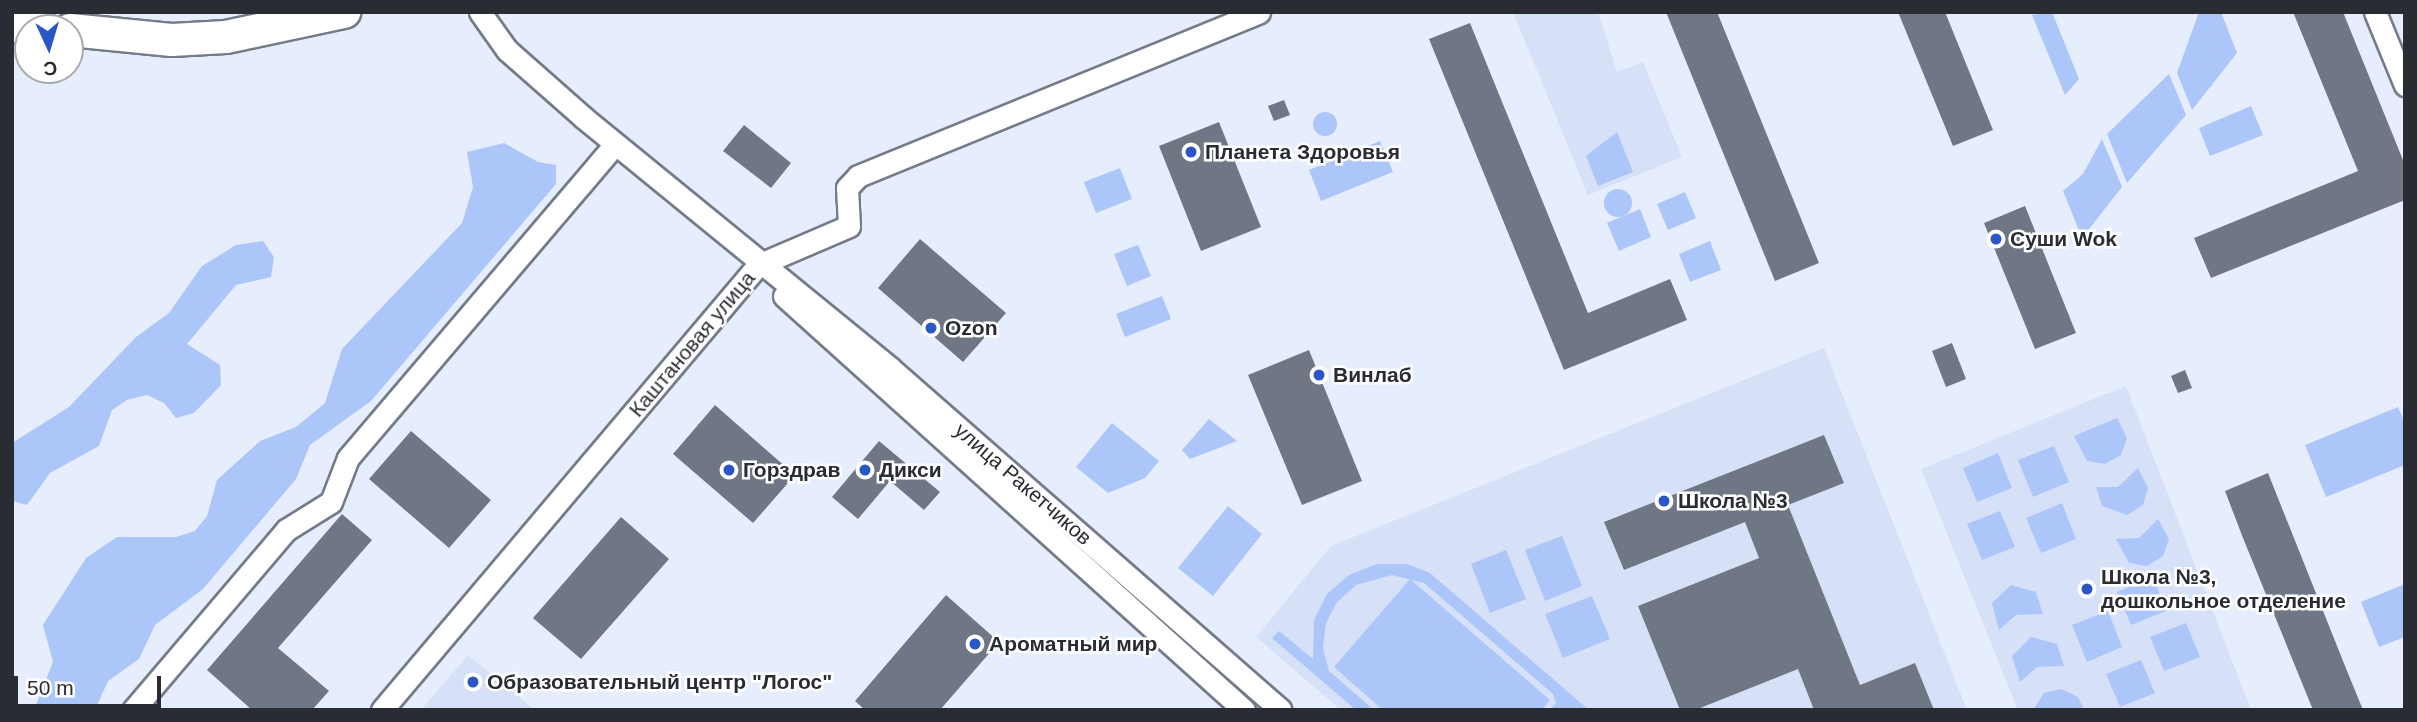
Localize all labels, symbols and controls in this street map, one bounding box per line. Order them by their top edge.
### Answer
north arrow [14,14,84,84]
text: С [43,57,58,79]
place label: Планета Здоровья [1205,139,1400,165]
marker: Планета Здоровья [1183,144,1199,160]
place label: Суши Wok [2010,226,2117,252]
marker: Суши Wok [1988,231,2004,247]
street label: Каштановая улица [624,266,760,422]
place label: Ozon [945,315,997,341]
marker: Ozon [923,320,939,336]
place label: Винлаб [1333,362,1412,388]
marker: Винлаб [1311,367,1327,383]
street label: улица Ракетчиков [949,418,1097,550]
place label: Горздрав [743,457,840,483]
place label: Дикси [879,457,942,483]
marker: Горздрав [721,462,737,478]
marker: Дикси [857,462,873,478]
place label: Школа №3 [1678,488,1788,514]
marker: Школа №3 [1656,493,1672,509]
place label: Школа №3, дошкольное отделение [2101,564,2346,614]
marker: Школа №3, дошкольное отделение [2079,581,2095,597]
place label: Ароматный мир [989,631,1157,657]
marker: Ароматный мир [967,636,983,652]
scale bar [18,662,164,706]
place label: Образовательный центр "Логос" [487,669,832,695]
marker: Образовательный центр "Логос" [465,674,481,690]
text: 50 m [27,676,74,699]

